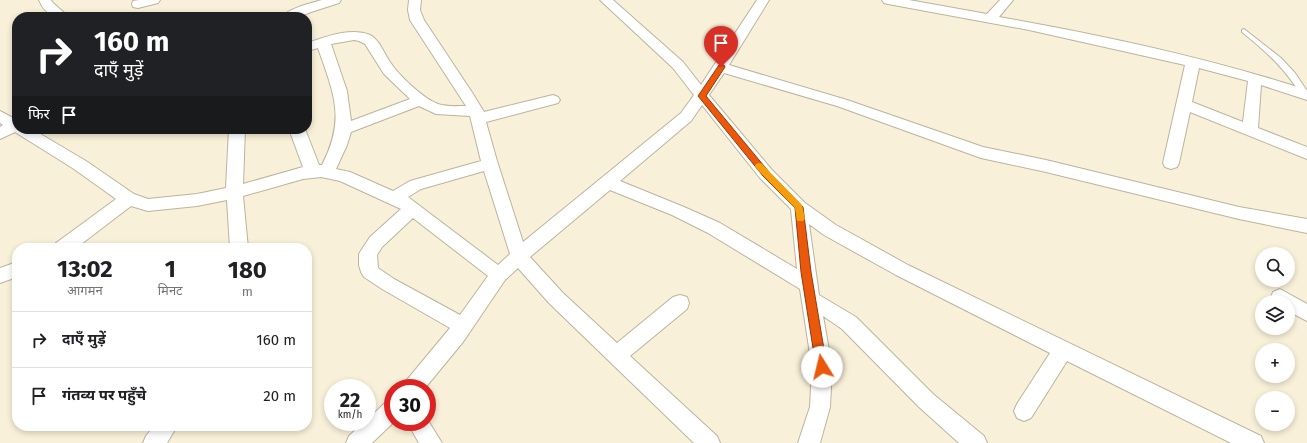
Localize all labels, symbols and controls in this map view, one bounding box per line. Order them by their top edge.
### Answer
text: 160 m [94,25,169,58]
pin [704,26,738,67]
icon: right [28,28,80,80]
icon: arrive [710,32,732,54]
text: दाएँ मुड़ें [94,59,143,81]
icon: arrive [58,104,80,126]
text: फिर [28,105,50,123]
map controls [1255,247,1295,431]
button: search [1255,247,1295,287]
text: 13:02 [57,255,113,283]
text: 1 [165,255,176,283]
text: 180 [228,256,267,284]
text: आगमन [67,283,103,298]
text: मिनट [158,283,183,298]
text: m [242,284,253,299]
button: layers [1255,295,1295,335]
icon: right [28,329,50,351]
text: दाएँ मुड़ें [62,330,106,348]
text: 160 m [256,331,296,349]
button: + [1255,343,1295,383]
position arrow [801,346,843,388]
speed limit sign: 30 [384,379,436,431]
icon: arrive [28,385,50,407]
text: गंतव्य पर पहुँचे [62,386,146,404]
text: 20 m [263,387,296,405]
text: 22 [340,388,360,412]
button: − [1255,391,1295,431]
text: km/h [338,409,362,421]

